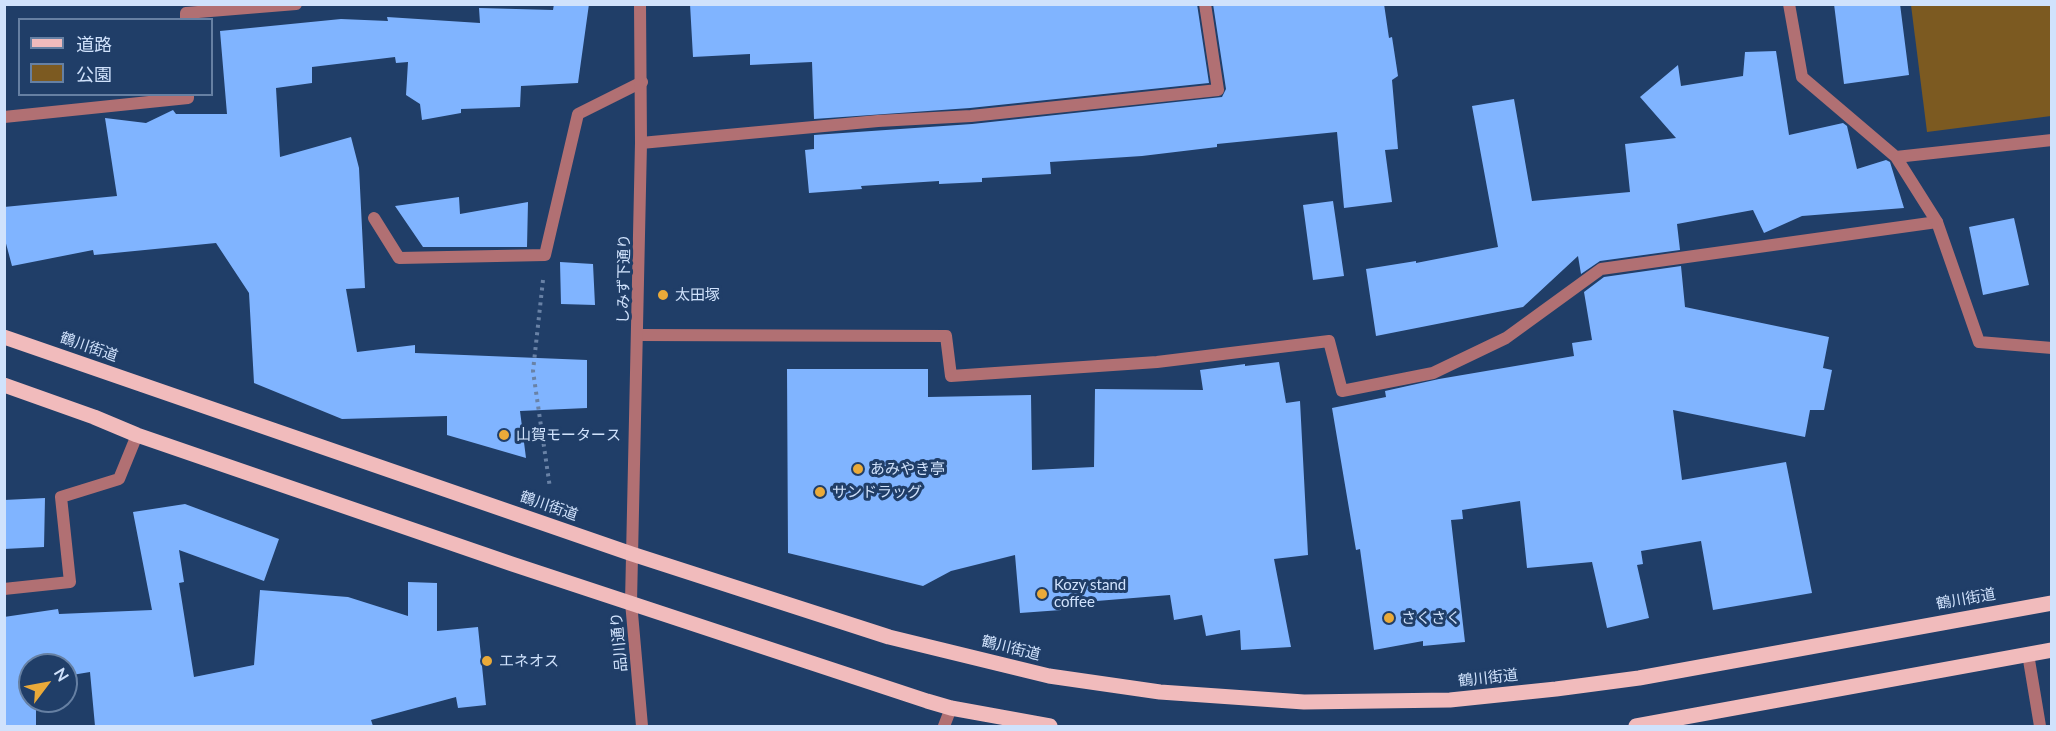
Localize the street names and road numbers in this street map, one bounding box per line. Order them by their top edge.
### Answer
street label: しみず下通り [614,234,634,324]
street label: 鶴川街道 [58,329,120,365]
street label: 鶴川街道 [518,488,580,524]
street label: 鶴川街道 [1935,585,1997,613]
street label: 品川通り [607,611,631,673]
street label: 鶴川街道 [980,632,1042,664]
street label: 鶴川街道 [1457,666,1519,690]

